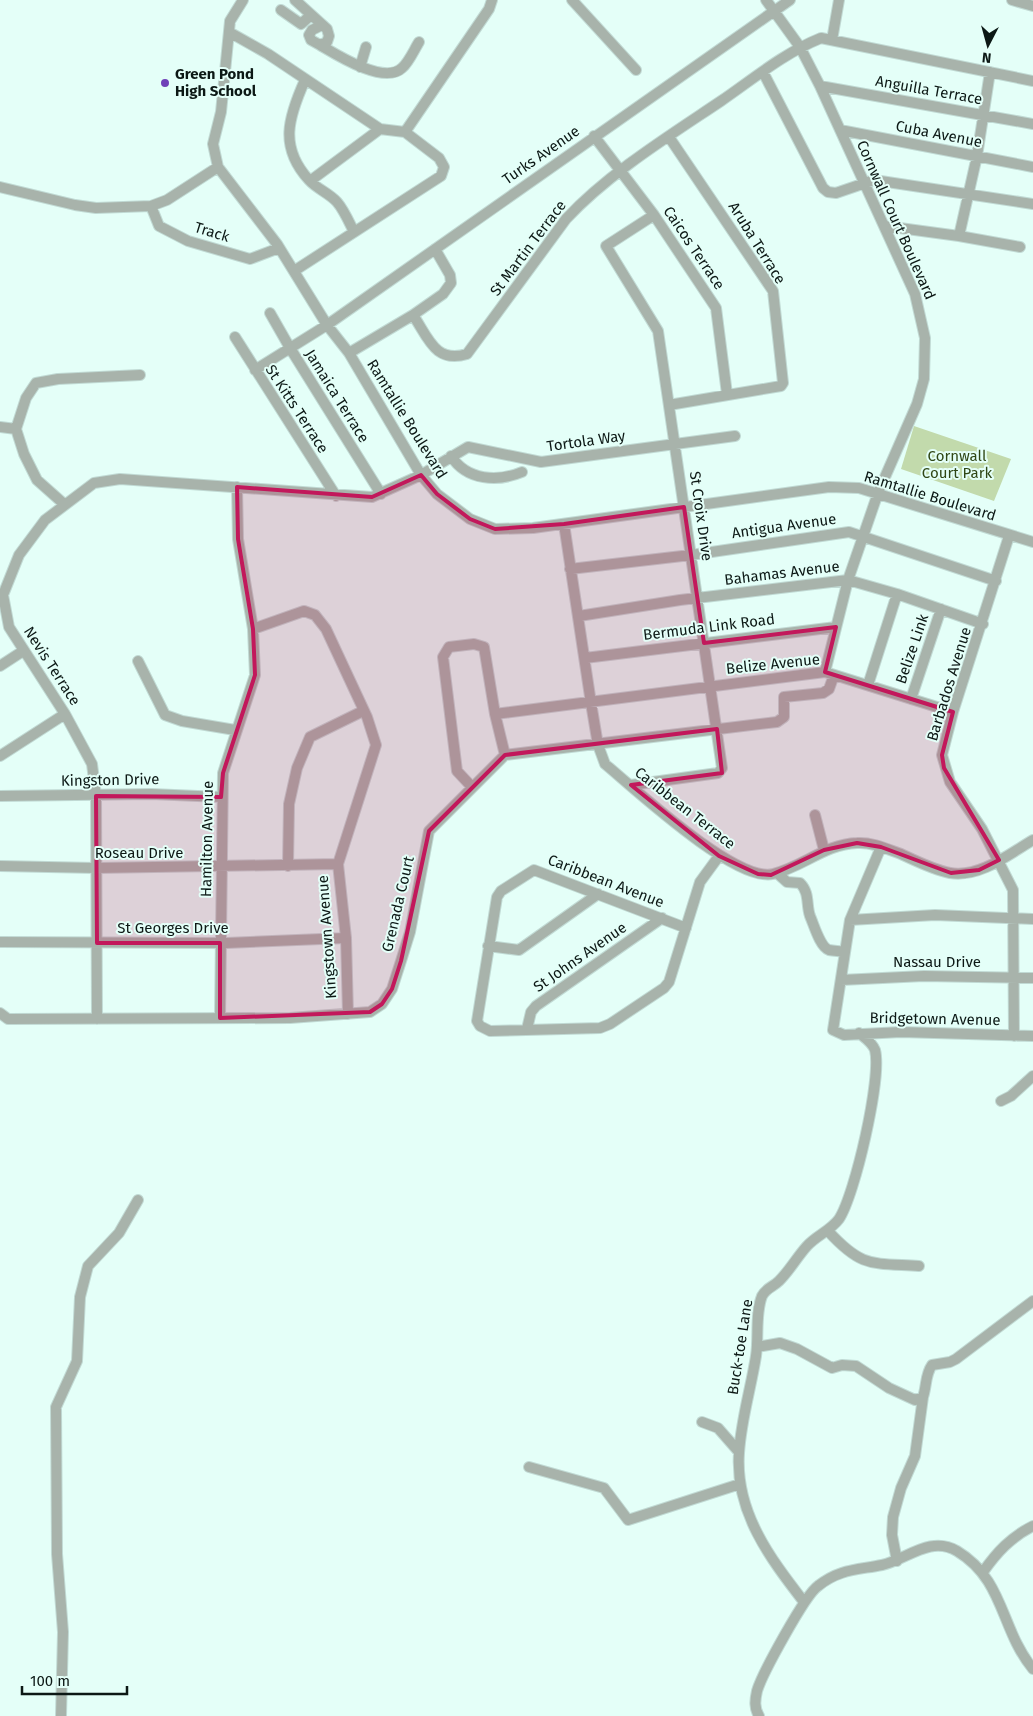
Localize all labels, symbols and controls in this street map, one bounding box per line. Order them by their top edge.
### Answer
north arrow [963,20,1013,70]
text: N [981,48,992,66]
place label: Green Pond High School [175,65,257,100]
street label: Anguilla Terrace [874,72,984,108]
marker: Green Pond High School [159,77,171,89]
street label: Cuba Avenue [894,117,984,151]
street label: Turks Avenue [499,122,583,188]
street label: Cornwall Court Boulevard [853,138,939,302]
street label: St Martin Terrace [486,197,570,299]
street label: Aruba Terrace [725,199,789,287]
street label: Caicos Terrace [660,203,728,293]
street label: Track [192,218,232,246]
street label: Jamaica Terrace [301,346,373,446]
street label: Ramtallie Boulevard [363,356,451,482]
street label: St Kitts Terrace [262,361,332,457]
street label: Tortola Way [546,426,627,455]
park label: Cornwall Court Park [922,447,992,482]
street label: Ramtallie Boulevard [862,467,998,525]
street label: St Croix Drive [686,470,716,562]
street label: Antigua Avenue [731,510,837,542]
street label: Bahamas Avenue [723,557,841,589]
street label: Bermuda Link Road [642,610,776,644]
street label: Belize Link [892,611,932,686]
street label: Nevis Terrace [20,623,84,709]
street label: Barbados Avenue [923,625,975,743]
street label: Belize Avenue [725,650,821,678]
street label: Caribbean Terrace [631,763,739,853]
street label: Kingston Drive [61,770,159,790]
street label: Hamilton Avenue [197,781,217,897]
street label: Roseau Drive [95,844,183,862]
street label: Caribbean Avenue [545,851,667,911]
street label: Grenada Court [378,854,418,954]
street label: Kingstown Avenue [314,875,340,999]
street label: St Johns Avenue [530,918,630,996]
street label: St Georges Drive [117,919,229,937]
street label: Nassau Drive [893,953,981,971]
street label: Bridgetown Avenue [869,1009,1001,1029]
street label: Buck-toe Lane [724,1298,756,1396]
scale bar [22,1664,128,1696]
text: 100 m [30,1672,70,1690]

